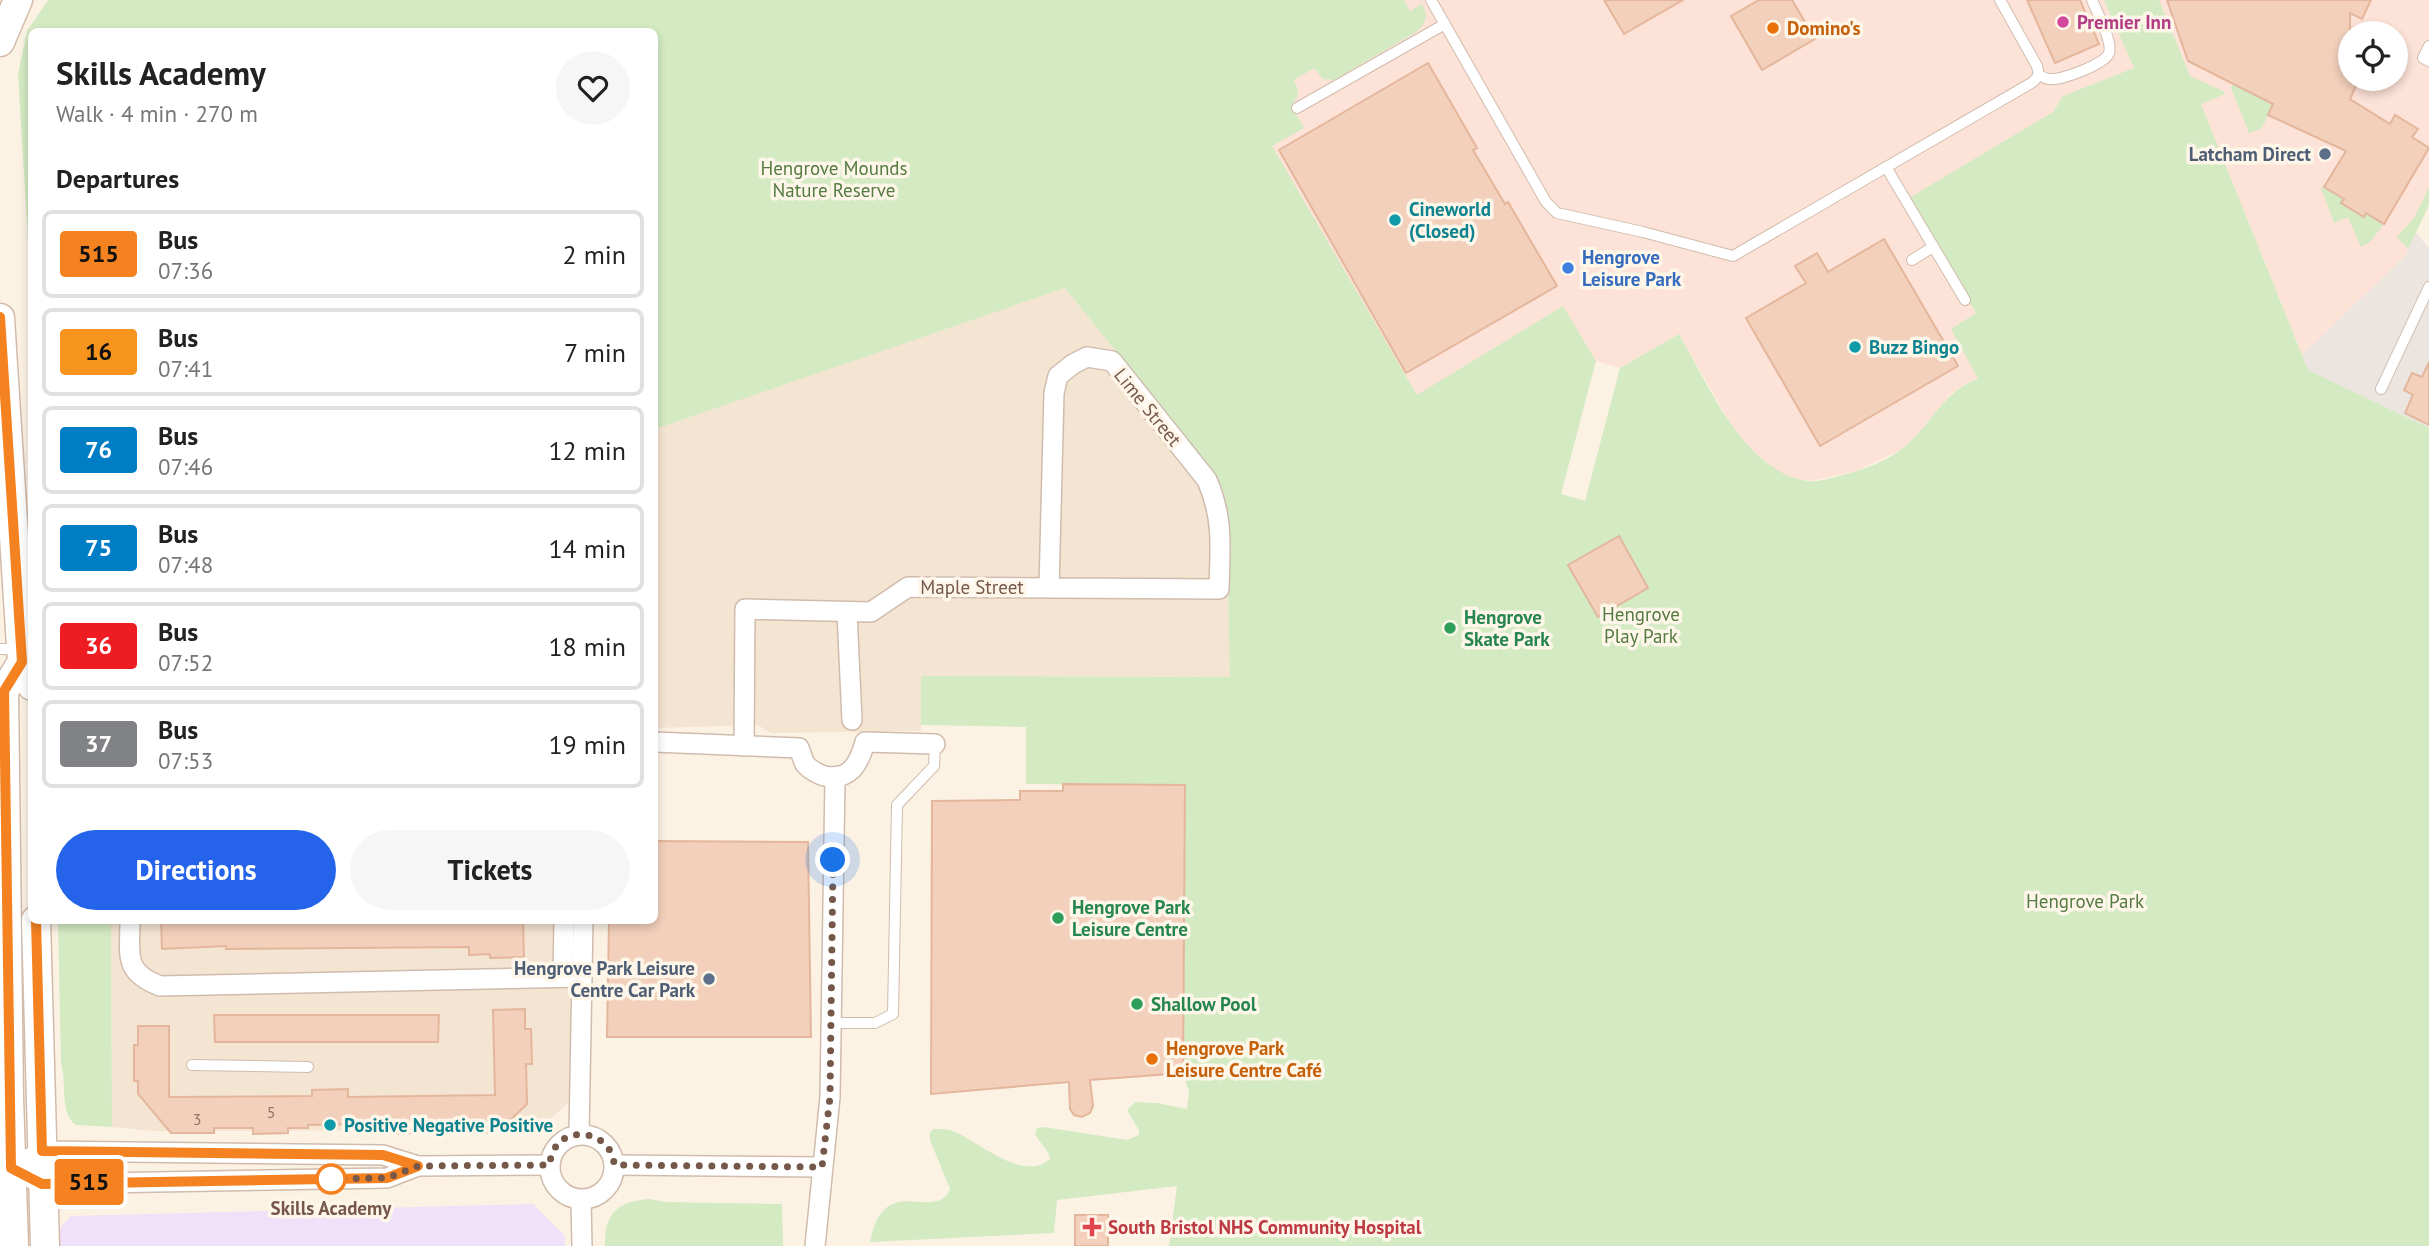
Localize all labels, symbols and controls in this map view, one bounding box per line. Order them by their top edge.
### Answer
place label: Premier Inn [2077,10,2171,34]
marker: Premier Inn [2055,14,2071,30]
place label: Domino's [1787,16,1861,40]
marker: Domino's [1765,20,1781,36]
map controls [2338,21,2408,91]
button: locate [2338,21,2408,91]
text: Skills Academy [56,51,266,94]
button: heart [556,51,630,125]
text: Walk · 4 min · 270 m [56,99,258,128]
place label: Latcham Direct [2189,142,2311,166]
marker: Latcham Direct [2317,146,2333,162]
park label: Hengrove Mounds Nature Reserve [760,156,908,202]
text: Departures [56,162,179,195]
place label: Cineworld (Closed) [1409,197,1491,243]
marker: Cineworld (Closed) [1387,212,1403,228]
text: Bus [158,223,198,256]
text: 515 [78,238,119,269]
text: 2 min [563,238,626,271]
place label: Hengrove Leisure Park [1582,245,1682,291]
text: 07:36 [158,256,213,285]
marker: Hengrove Leisure Park [1560,260,1576,276]
text: Bus [158,321,198,354]
place label: Buzz Bingo [1869,335,1959,359]
text: 16 [85,336,112,367]
text: 7 min [564,336,626,369]
marker: Buzz Bingo [1847,339,1863,355]
text: 07:41 [158,354,213,383]
street label: Lime Street [1109,363,1187,451]
text: Bus [158,419,198,452]
text: 76 [85,434,112,465]
text: 12 min [548,434,626,467]
text: 07:46 [158,452,213,481]
text: Bus [158,517,198,550]
text: 75 [85,532,112,563]
text: 14 min [548,532,626,565]
text: 07:48 [158,550,213,579]
street label: Maple Street [920,575,1024,599]
park label: Hengrove Play Park [1602,602,1680,648]
place label: Hengrove Skate Park [1464,605,1550,651]
text: Bus [158,615,198,648]
marker: Hengrove Skate Park [1442,620,1458,636]
text: 36 [85,630,112,661]
text: 18 min [548,630,626,663]
text: 07:52 [158,648,213,677]
text: Bus [158,713,198,746]
text: 37 [85,728,112,759]
text: 19 min [548,728,626,761]
text: 07:53 [158,746,213,775]
button: Directions [56,830,336,910]
button: Tickets [350,830,630,910]
your location [815,842,850,877]
park label: Hengrove Park [2026,889,2144,913]
place label: Hengrove Park Leisure Centre [1072,895,1191,941]
marker: Hengrove Park Leisure Centre [1050,910,1066,926]
place label: Hengrove Park Leisure Centre Car Park [514,956,696,1002]
marker: Hengrove Park Leisure Centre Car Park [701,971,717,987]
place label: Shallow Pool [1151,992,1257,1016]
marker: Shallow Pool [1129,996,1145,1012]
place label: Hengrove Park Leisure Centre Café [1166,1036,1322,1082]
marker: Hengrove Park Leisure Centre Café [1144,1051,1160,1067]
house number: 5 [267,1102,275,1122]
house number: 3 [193,1109,201,1129]
place label: Positive Negative Positive [344,1113,553,1137]
marker: Positive Negative Positive [322,1117,338,1133]
line badge: 515 [49,1159,129,1205]
marker: Skills Academy [316,1164,346,1194]
text: 515 [69,1166,109,1197]
place label: Skills Academy [271,1196,392,1220]
place label: South Bristol NHS Community Hospital [1108,1215,1422,1239]
marker: South Bristol NHS Community Hospital [1082,1217,1102,1237]

